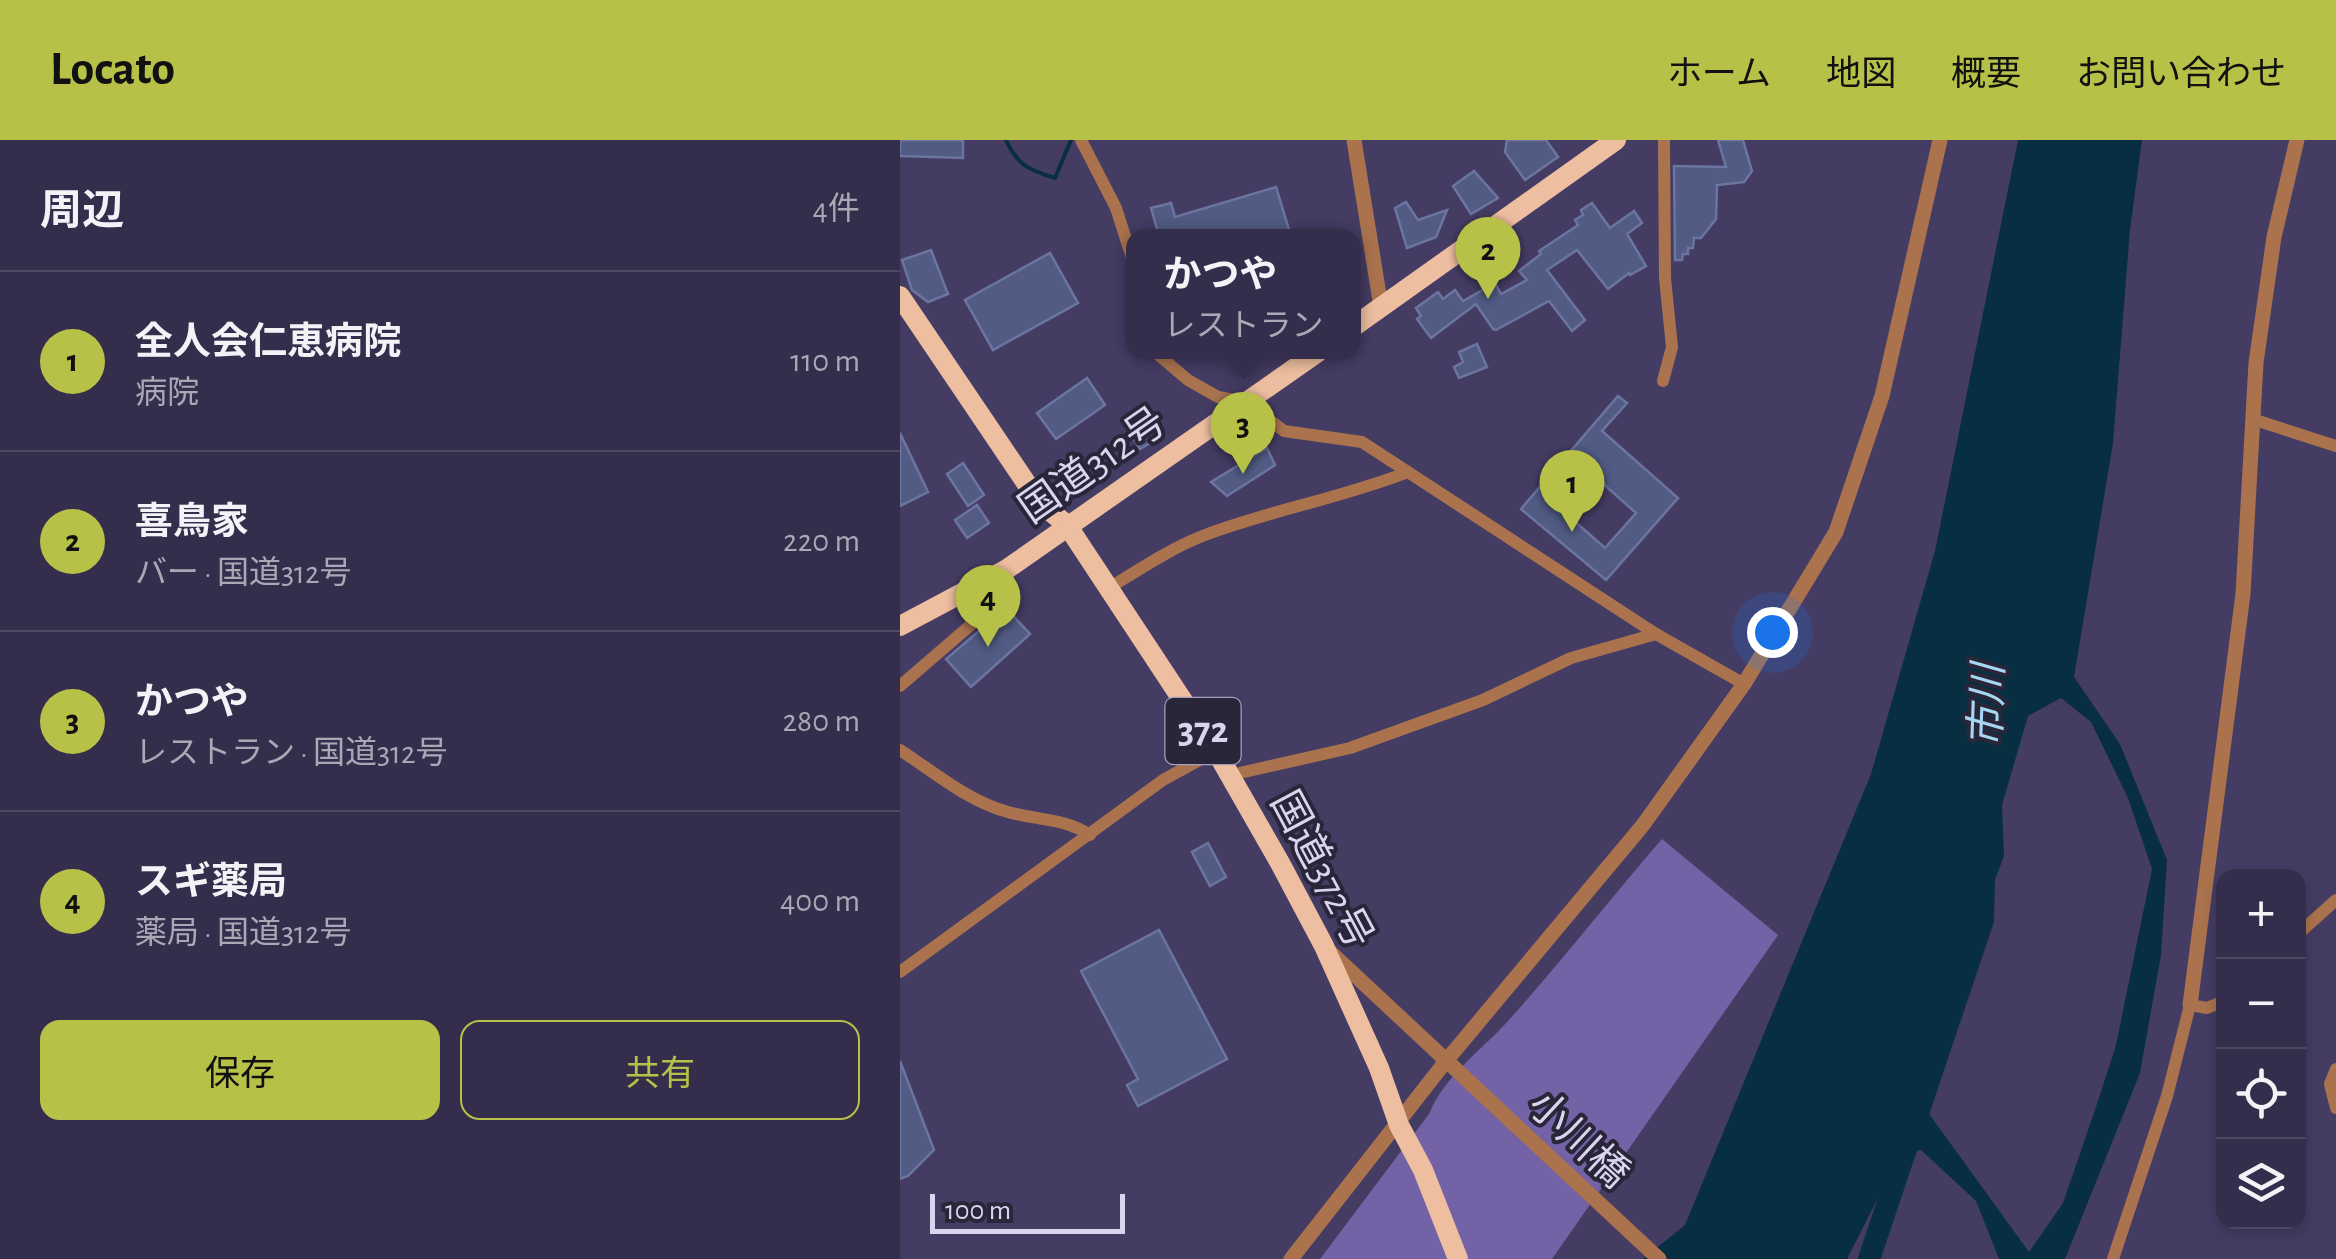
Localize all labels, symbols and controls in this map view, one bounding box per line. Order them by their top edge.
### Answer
text: Locato [50,46,175,94]
text: ホーム [1667,57,1771,92]
text: 地図 [1826,57,1896,92]
text: 概要 [1951,57,2021,92]
text: お問い合わせ [2076,57,2286,92]
text: 周辺 [40,190,124,232]
text: 4件 [813,193,860,225]
pin: 2 [1456,216,1520,299]
popup [1126,229,1361,359]
text: かつや [1163,257,1278,295]
text: レストラン [1163,310,1324,342]
text: 全人会仁恵病院 [135,324,401,362]
text: 1 [67,345,78,377]
text: 110 m [790,345,860,377]
text: 病院 [135,377,199,409]
pin: 3 [1210,392,1276,474]
street label: 国道312号 [1011,400,1173,531]
pin: 1 [1540,450,1604,532]
text: 喜鳥家 [135,504,249,542]
text: 2 [65,525,80,557]
text: 220 m [783,525,860,557]
text: バー · 国道312号 [135,557,352,589]
pin: 4 [956,564,1020,647]
your location [1747,607,1798,658]
water label: 市川 [1964,659,2011,749]
text: かつや [135,684,249,722]
road number: 372 [1166,698,1240,764]
text: 3 [66,705,79,737]
text: 280 m [782,705,860,737]
text: レストラン · 国道312号 [135,737,448,769]
street label: 国道372号 [1263,784,1381,955]
text: スギ薬局 [135,864,287,902]
map controls [2216,869,2306,1229]
button: + [2216,869,2306,959]
text: 4 [64,885,81,917]
text: 400 m [780,885,860,917]
text: 薬局 · 国道312号 [135,917,352,949]
button: − [2216,959,2306,1049]
button: 保存 [40,1020,440,1120]
button: 共有 [460,1020,860,1120]
button: locate [2216,1049,2306,1139]
street label: 小川橋 [1520,1083,1637,1196]
button: layers [2216,1139,2306,1229]
scale bar [930,1189,1125,1234]
text: 100 m [945,1197,1011,1225]

